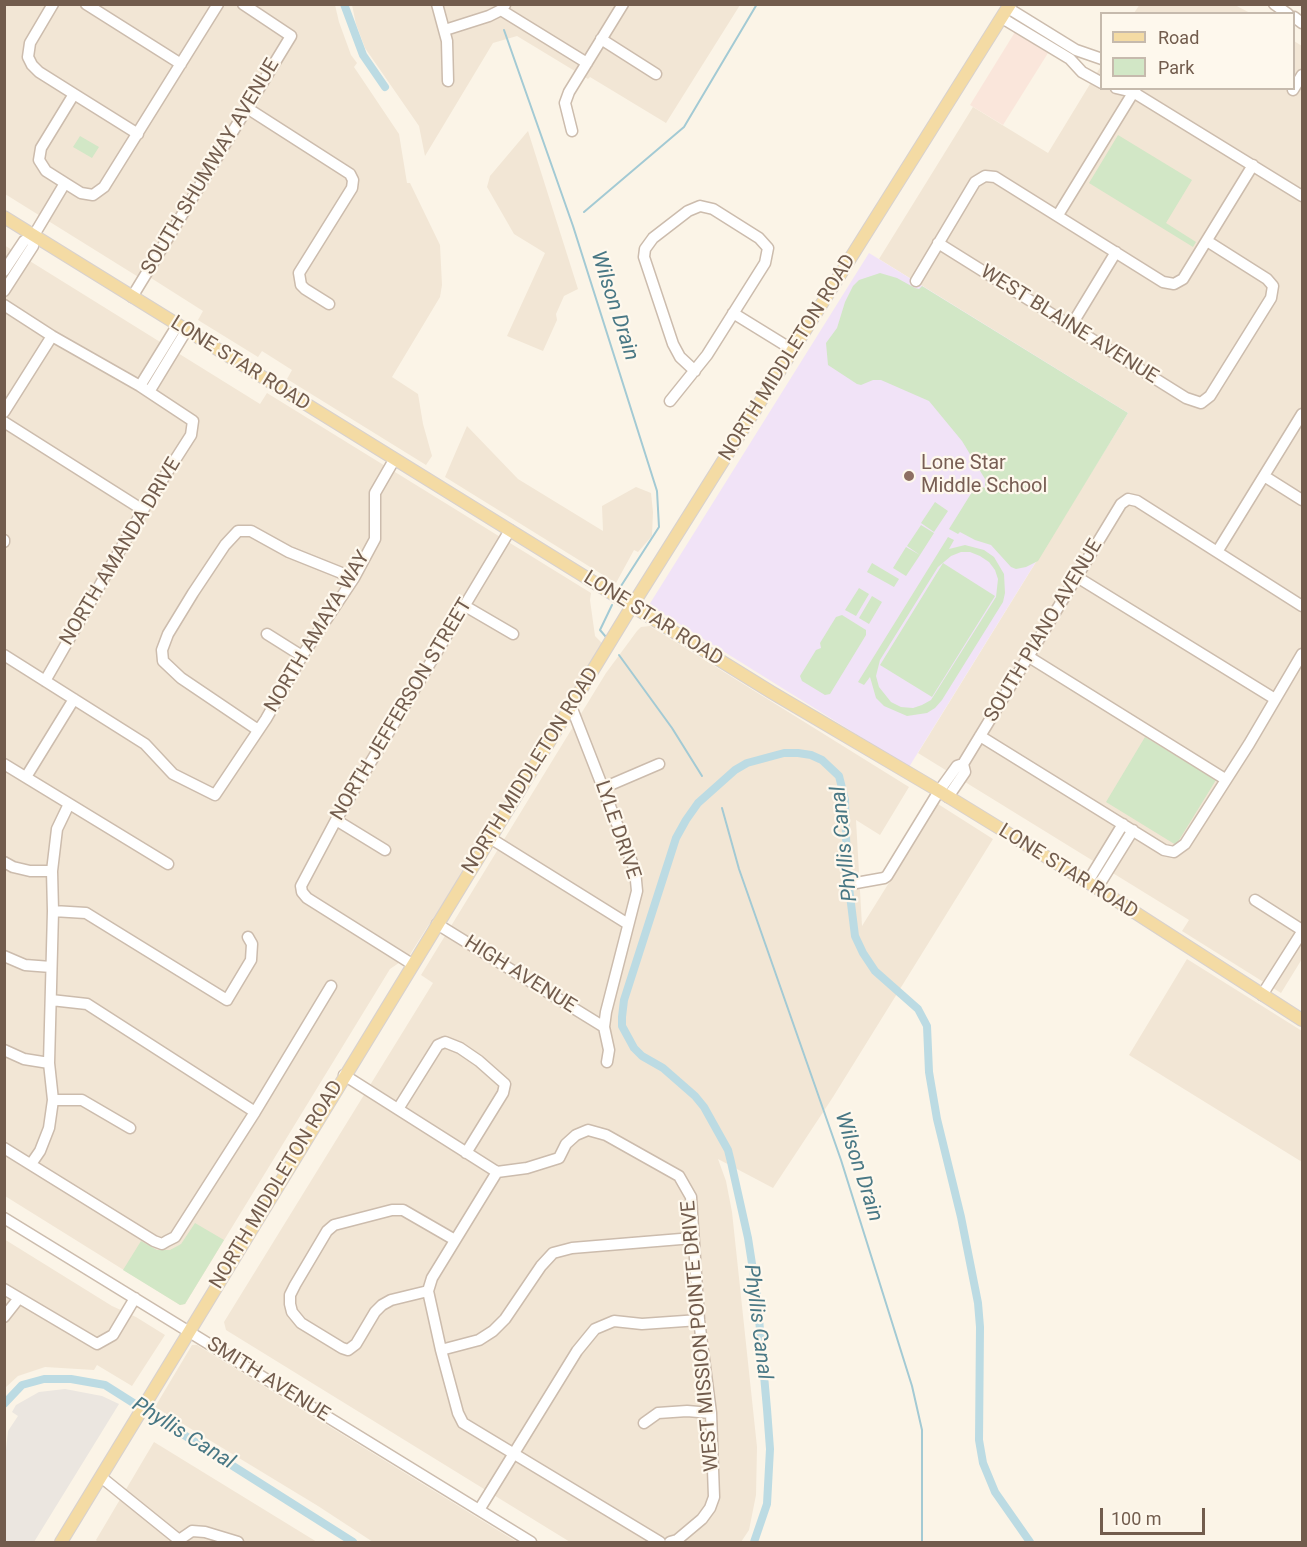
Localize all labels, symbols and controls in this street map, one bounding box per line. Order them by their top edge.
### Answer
legend [1100,12,1295,90]
text: Road [1158,27,1199,48]
street label: SOUTH SHUMWAY AVENUE [137,55,285,279]
text: Park [1158,57,1194,78]
water label: Wilson Drain [584,248,644,364]
street label: NORTH MIDDLETON ROAD [715,250,861,466]
street label: WEST BLAINE AVENUE [976,260,1162,390]
street label: LONE STAR ROAD [166,311,314,417]
place label: Lone Star Middle School [921,452,1047,499]
street label: NORTH AMANDA DRIVE [55,454,187,650]
marker: Lone Star Middle School [902,469,916,483]
street label: SOUTH PIANO AVENUE [980,535,1108,727]
street label: NORTH AMAYA WAY [260,547,376,717]
street label: LONE STAR ROAD [579,566,727,672]
street label: NORTH JEFFERSON STREET [326,595,478,825]
street label: NORTH MIDDLETON ROAD [458,663,604,879]
street label: LYLE DRIVE [589,778,645,882]
water label: Phyllis Canal [826,785,864,903]
street label: LONE STAR ROAD [994,819,1142,925]
street label: HIGH AVENUE [460,931,580,1019]
street label: NORTH MIDDLETON ROAD [205,1076,349,1294]
water label: Wilson Drain [828,1109,888,1225]
street label: WEST MISSION POINTE DRIVE [677,1199,725,1473]
water label: Phyllis Canal [737,1263,777,1381]
street label: SMITH AVENUE [202,1333,334,1427]
water label: Phyllis Canal [127,1393,239,1475]
scale bar [1103,1496,1208,1534]
text: 100 m [1111,1508,1162,1529]

